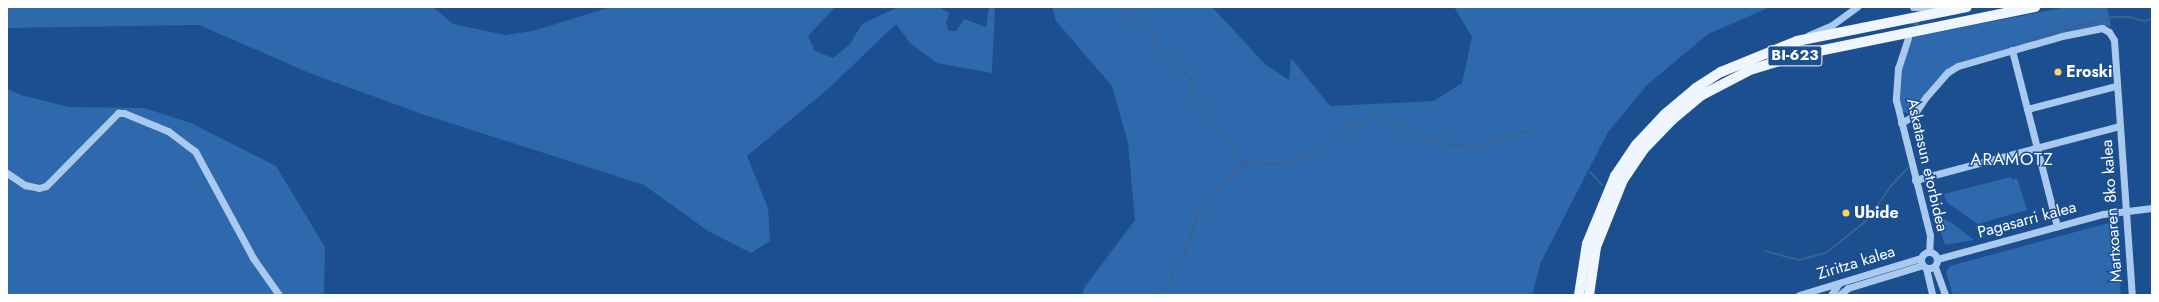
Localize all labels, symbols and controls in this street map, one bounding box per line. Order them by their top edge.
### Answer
road number: BI-623 [1767,43,1823,69]
place label: Eroski [2066,62,2112,82]
marker: Eroski [2053,67,2063,77]
street label: Askatasun etorbidea [1902,97,1952,233]
street label: Martxoaren 8ko kalea [2097,139,2127,283]
district label: ARAMOTZ [1970,150,2054,170]
street label: Pagasarri kalea [1976,198,2078,242]
place label: Ubide [1854,203,1899,223]
marker: Ubide [1841,208,1851,218]
street label: Ziritza kalea [1815,242,1897,284]

